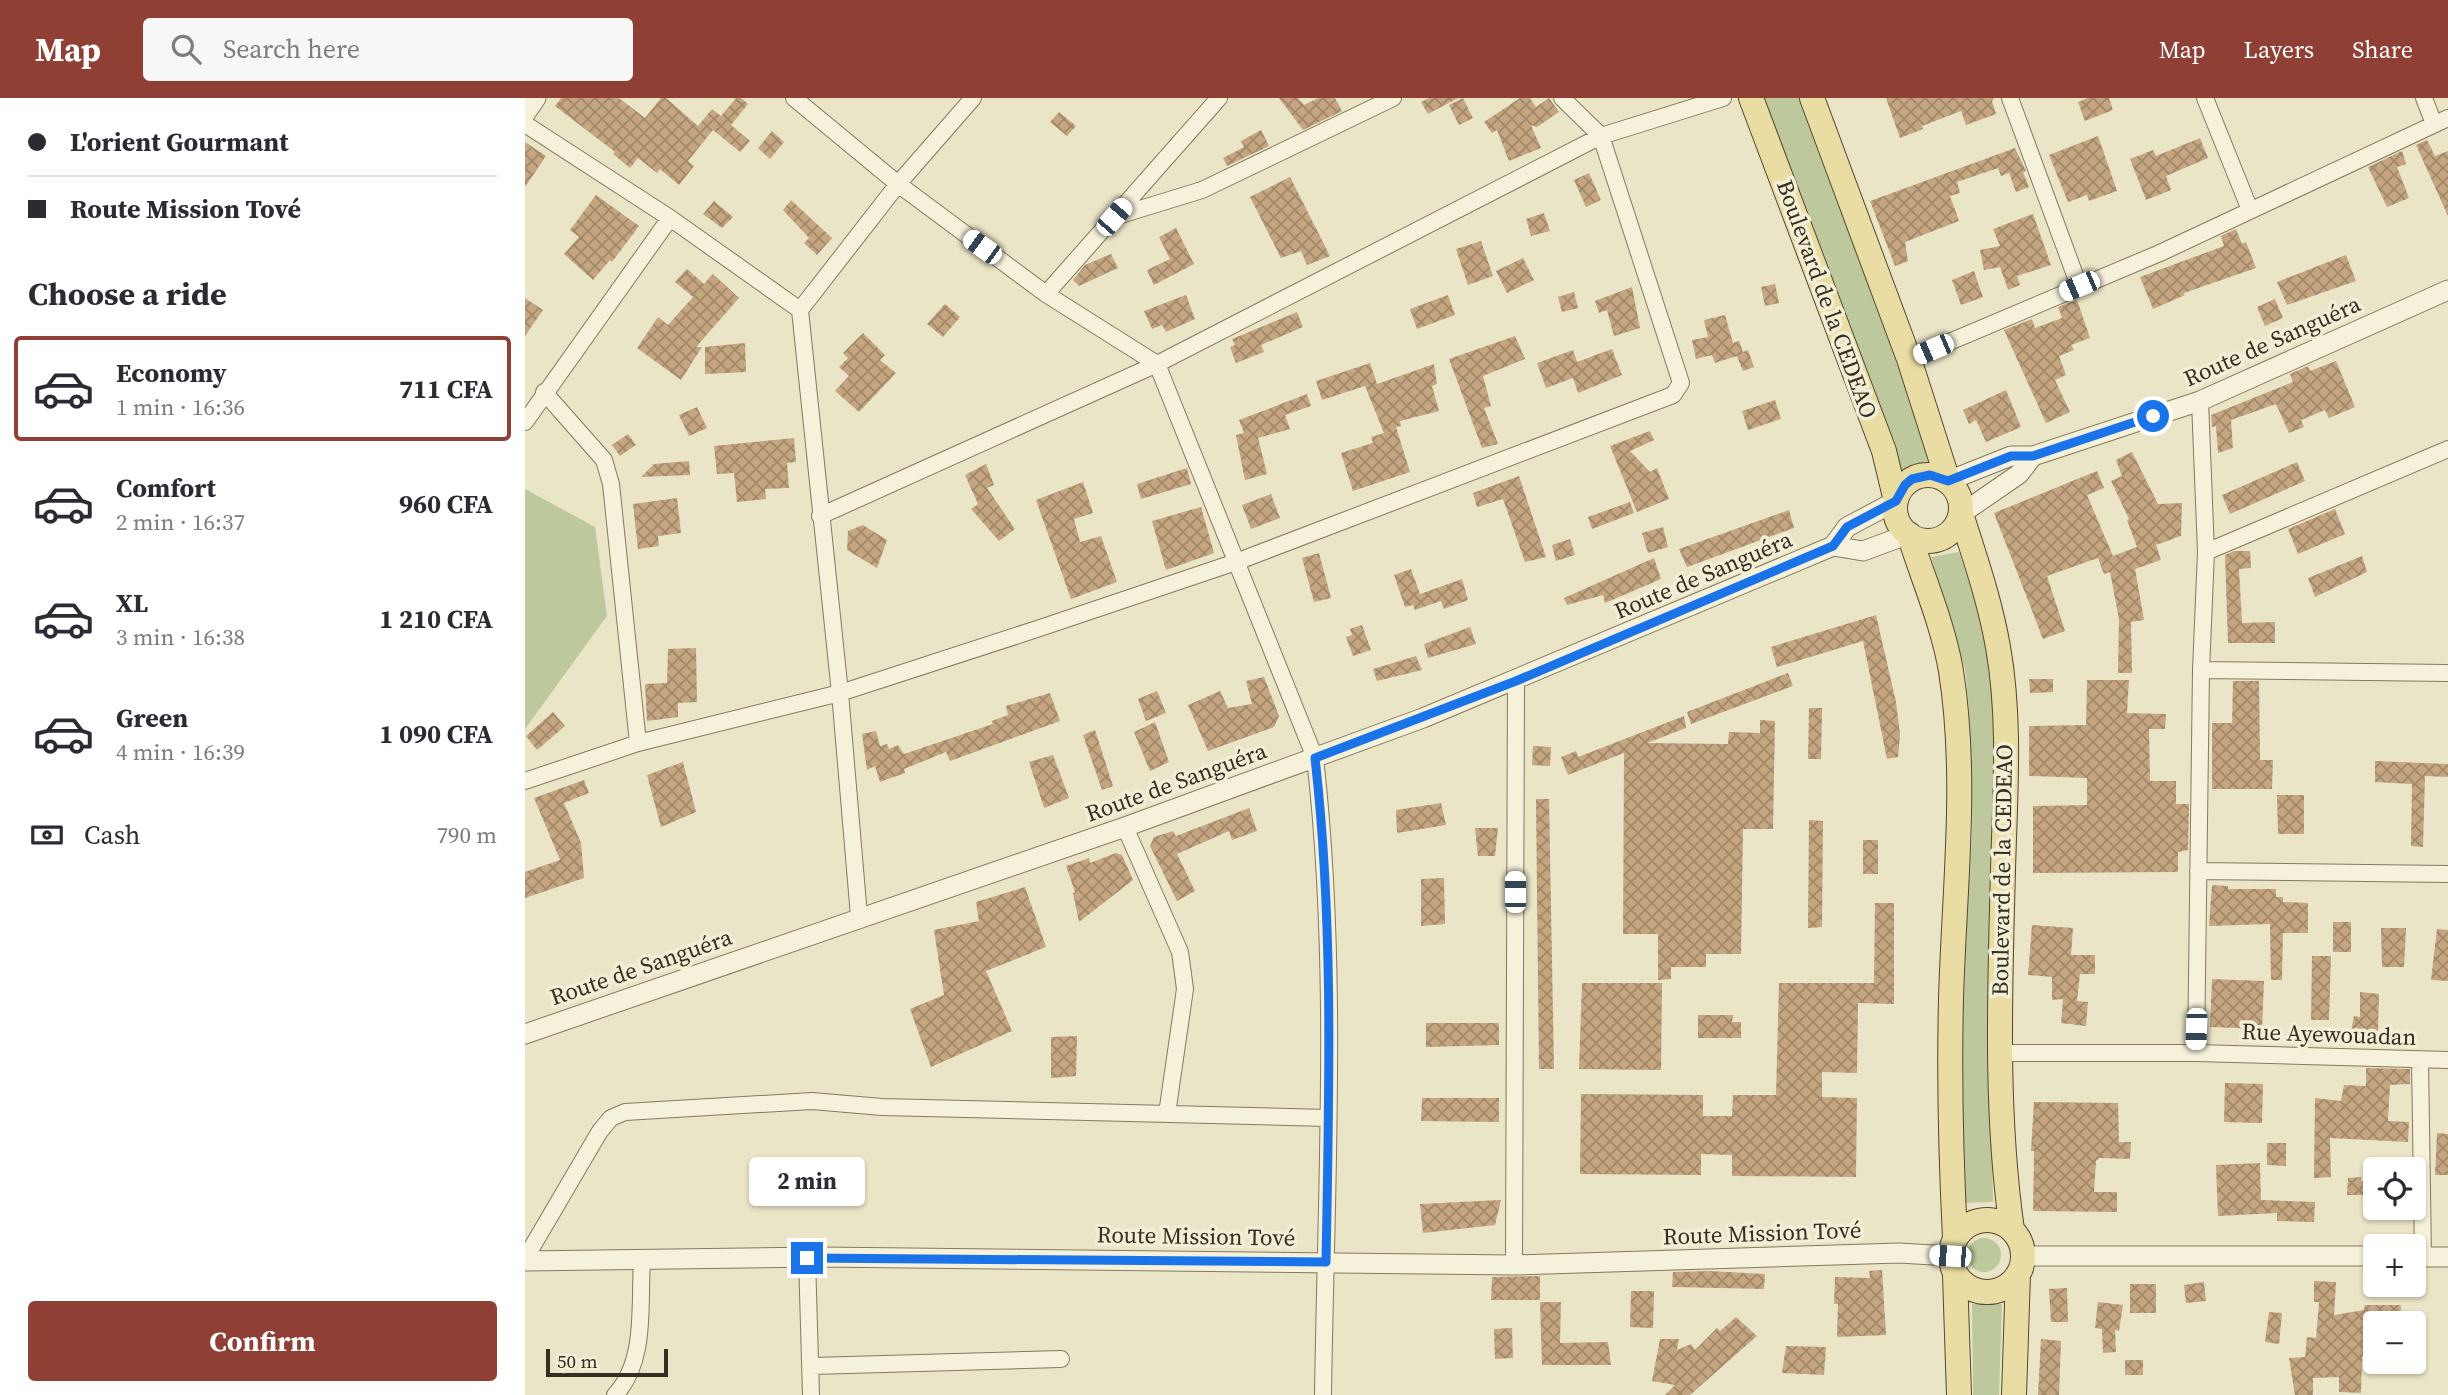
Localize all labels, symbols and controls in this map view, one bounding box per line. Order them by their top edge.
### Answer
search box [143,18,633,81]
text: Map [35,27,101,72]
icon: search [167,30,205,68]
text: Search here [223,31,360,67]
text: Map [2159,33,2206,66]
text: Layers [2244,33,2314,66]
text: Share [2352,33,2413,66]
text: L'orient Gourmant [70,124,288,160]
street label: Boulevard de la CEDEAO [1769,175,1885,423]
text: Route Mission Tové [70,191,301,227]
car [1093,194,1136,240]
car [959,226,1006,268]
car [2056,268,2103,304]
text: Choose a ride [28,272,227,316]
street label: Route de Sanguéra [2178,288,2366,394]
car [1910,331,1957,367]
text: Economy [116,355,227,391]
icon: car [32,357,95,420]
text: 711 CFA [399,371,493,407]
text: 1 min · 16:36 [116,391,245,423]
route start [2137,400,2169,432]
text: Comfort [116,470,216,506]
icon: car [32,472,95,535]
text: 960 CFA [399,486,493,522]
text: 2 min · 16:37 [116,506,245,538]
street label: Route de Sanguéra [1609,523,1797,627]
text: XL [116,585,148,621]
icon: car [32,587,95,650]
text: 1 210 CFA [379,601,493,637]
text: 3 min · 16:38 [116,621,245,653]
text: Green [116,700,188,736]
icon: car [32,702,95,765]
text: 1 090 CFA [379,716,493,752]
street label: Route de Sanguéra [1081,734,1271,830]
text: 4 min · 16:39 [116,736,245,768]
street label: Boulevard de la CEDEAO [1984,744,2020,996]
icon: cash [28,816,66,854]
text: Cash [84,817,140,853]
text: 790 m [436,819,497,851]
car [1505,871,1526,913]
street label: Route de Sanguéra [546,921,737,1013]
car [2185,1008,2208,1050]
street label: Rue Ayewouadan [2241,1015,2417,1053]
callout: 2 min [749,1156,865,1206]
map controls [2363,1157,2426,1374]
button: locate [2363,1157,2426,1220]
text: 2 min [777,1165,837,1197]
street label: Route Mission Tové [1662,1214,1862,1252]
street label: Route Mission Tové [1096,1218,1296,1254]
button: + [2363,1234,2426,1297]
route end [791,1242,823,1274]
car [1929,1244,1972,1268]
button: Confirm [28,1301,497,1381]
button: − [2363,1311,2426,1374]
scale bar [546,1346,669,1378]
text: 50 m [557,1348,598,1374]

